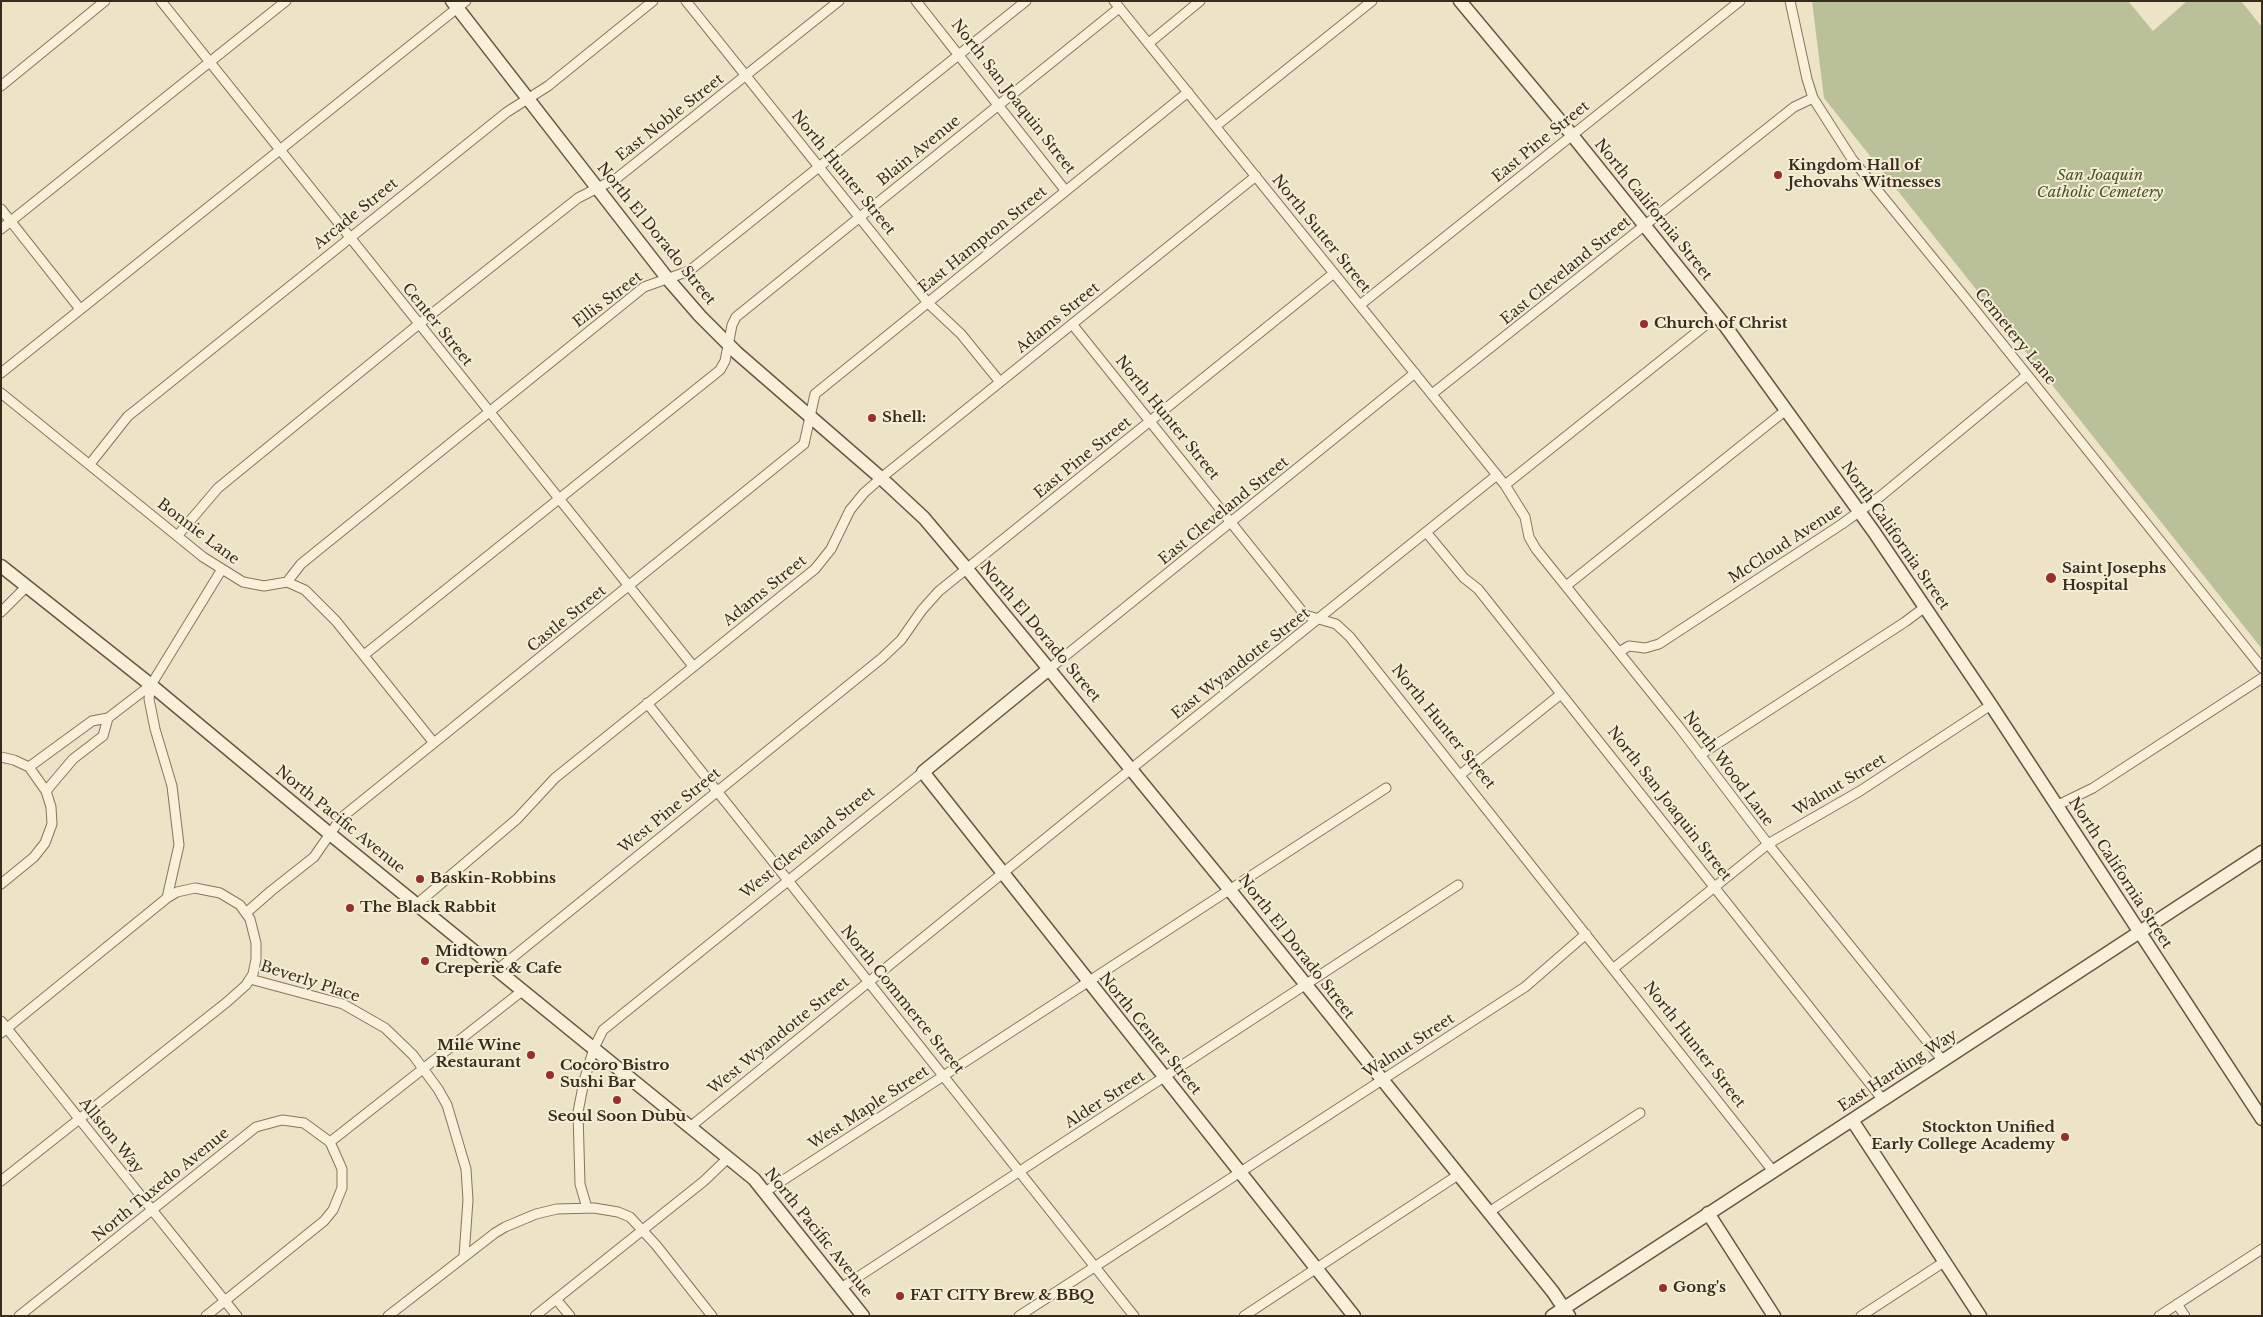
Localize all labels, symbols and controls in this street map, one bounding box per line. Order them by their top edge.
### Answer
street label: North San Joaquin Street [947,16,1079,178]
street label: East Noble Street [613,70,727,166]
street label: East Pine Street [1489,97,1593,187]
street label: North Hunter Street [787,107,899,239]
street label: Blain Avenue [874,112,964,190]
street label: North California Street [1590,136,1716,284]
place label: Kingdom Hall of Jehovahs Witnesses [1788,157,1941,192]
street label: North El Dorado Street [593,159,719,309]
park label: San Joaquin Catholic Cemetery [2037,167,2163,202]
marker: Kingdom Hall of Jehovahs Witnesses [1772,169,1784,181]
street label: North Sutter Street [1268,171,1374,297]
street label: Arcade Street [310,175,402,253]
street label: East Hampton Street [915,183,1051,297]
street label: East Cleveland Street [1497,213,1635,329]
street label: Ellis Street [570,268,646,332]
street label: Adams Street [1013,279,1103,357]
street label: Center Street [398,280,476,370]
street label: Cemetery Lane [1971,285,2059,389]
place label: Church of Christ [1654,315,1787,333]
marker: Church of Christ [1638,318,1650,330]
street label: North Hunter Street [1111,352,1223,484]
place label: Shell: [882,409,926,427]
marker: Shell: [866,412,878,424]
street label: East Pine Street [1031,413,1135,503]
street label: East Cleveland Street [1155,453,1293,569]
street label: North California Street [1837,458,1953,614]
street label: Bonnie Lane [153,495,243,569]
street label: McCloud Avenue [1726,500,1846,588]
street label: Adams Street [720,552,810,630]
street label: North El Dorado Street [976,558,1104,706]
place label: Saint Josephs Hospital [2062,560,2166,595]
marker: Saint Josephs Hospital [2044,571,2058,585]
street label: Castle Street [524,582,610,656]
street label: East Wyandotte Street [1168,604,1314,724]
street label: North Hunter Street [1387,661,1499,793]
street label: North Wood Lane [1679,708,1777,830]
street label: North San Joaquin Street [1603,723,1735,885]
street label: Walnut Street [1790,750,1890,820]
street label: North Pacific Avenue [272,762,408,878]
street label: West Pine Street [616,764,724,858]
street label: West Cleveland Street [737,783,879,903]
street label: North California Street [2064,794,2176,952]
place label: Baskin-Robbins [430,870,556,888]
street label: North El Dorado Street [1234,871,1358,1023]
marker: Baskin-Robbins [414,873,426,885]
place label: The Black Rabbit [360,899,496,917]
marker: The Black Rabbit [344,902,356,914]
street label: North Commerce Street [836,922,968,1078]
place label: Midtown Creperie & Cafe [435,943,562,978]
marker: Midtown Creperie & Cafe [419,955,431,967]
street label: Beverly Place [258,957,362,1007]
street label: North Center Street [1095,969,1205,1099]
street label: West Wyandotte Street [705,974,853,1098]
street label: North Hunter Street [1639,978,1749,1112]
street label: Walnut Street [1360,1010,1458,1082]
street label: East Harding Way [1835,1026,1961,1116]
place label: Mile Wine Restaurant [435,1037,521,1072]
marker: Mile Wine Restaurant [525,1049,537,1061]
place label: Cocoro Bistro Sushi Bar [560,1057,669,1092]
street label: West Maple Street [806,1062,932,1154]
street label: Alder Street [1062,1067,1148,1133]
marker: Cocoro Bistro Sushi Bar [544,1069,556,1081]
marker: Seoul Soon Dubu [611,1094,623,1106]
street label: Allston Way [75,1095,147,1177]
place label: Seoul Soon Dubu [548,1108,686,1126]
place label: Stockton Unified Early College Academy [1871,1119,2055,1154]
street label: North Tuxedo Avenue [89,1124,233,1246]
marker: Stockton Unified Early College Academy [2059,1131,2071,1143]
street label: North Pacific Avenue [760,1165,876,1301]
place label: Gong's [1673,1279,1726,1297]
marker: Gong's [1657,1282,1669,1294]
place label: FAT CITY Brew & BBQ [910,1287,1094,1305]
marker: FAT CITY Brew & BBQ [894,1290,906,1302]

